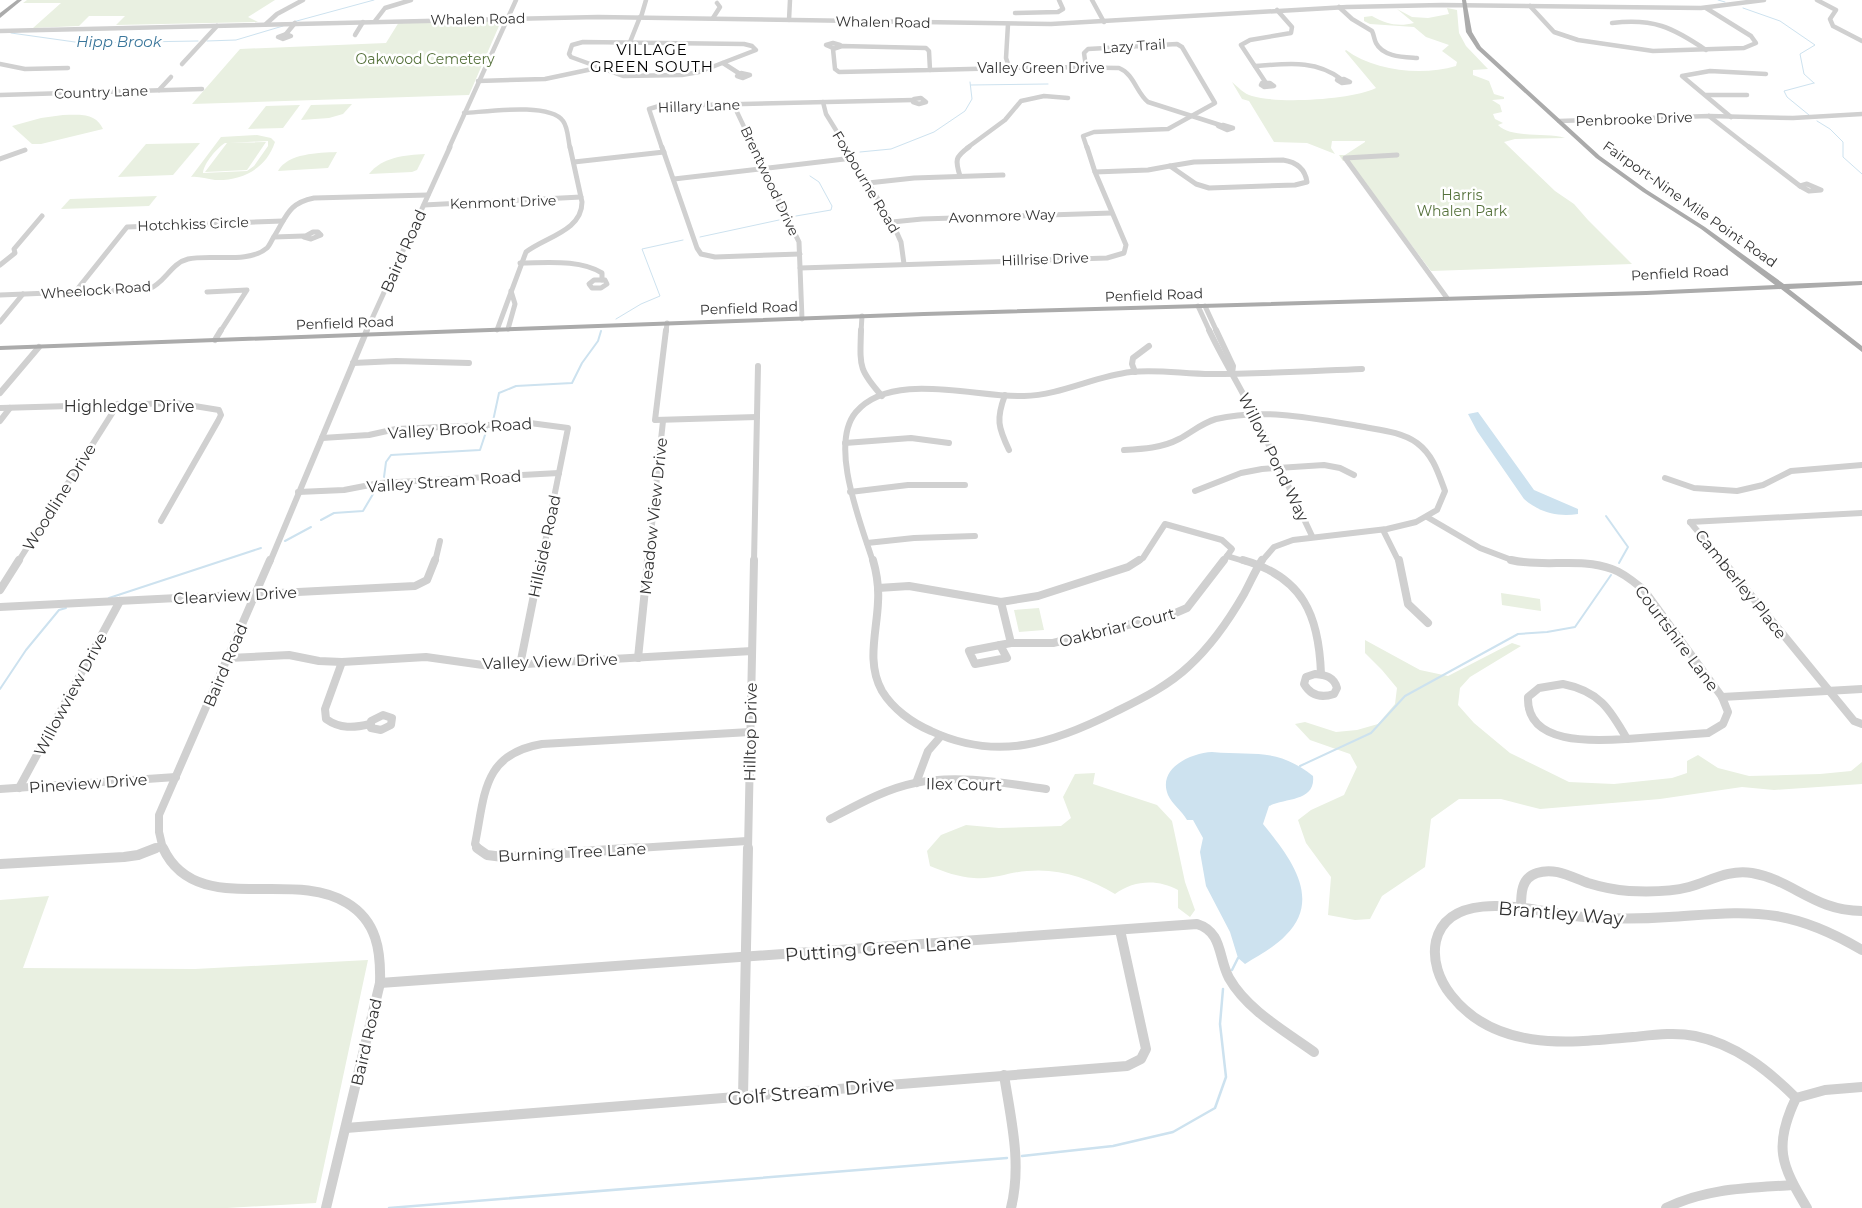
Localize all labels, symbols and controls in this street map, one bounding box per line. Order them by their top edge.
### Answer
street label: Whalen Road [430,9,526,29]
street label: Whalen Road [835,12,931,32]
water label: Hipp Brook [76,32,163,51]
street label: Lazy Trail [1102,35,1166,57]
district label: VILLAGE GREEN SOUTH [590,40,714,76]
park label: Oakwood Cemetery [355,50,495,68]
street label: Valley Green Drive [977,59,1105,77]
street label: Country Lane [54,81,148,103]
street label: Hillary Lane [658,96,740,116]
street label: Penbrooke Drive [1575,108,1693,130]
street label: Brentwood Drive [737,123,803,239]
street label: Foxbourne Road [828,128,904,236]
street label: Fairport-Nine Mile Point Road [1599,137,1781,271]
park label: Harris Whalen Park [1417,186,1508,220]
street label: Kenmont Drive [449,191,557,213]
street label: Avonmore Way [948,205,1056,227]
street label: Baird Road [377,207,430,296]
street label: Hotchkiss Circle [137,213,249,235]
street label: Hillrise Drive [1001,248,1089,270]
street label: Penfield Road [1630,261,1730,285]
street label: Wheelock Road [40,277,152,303]
street label: Penfield Road [1105,284,1203,306]
street label: Penfield Road [700,297,798,319]
street label: Penfield Road [296,312,394,334]
street label: Willow Pond Way [1234,390,1313,525]
street label: Highledge Drive [64,397,194,416]
street label: Valley Brook Road [387,414,533,443]
street label: Meadow View Drive [636,437,671,596]
street label: Woodline Drive [19,440,100,554]
street label: Valley Stream Road [366,467,522,496]
street label: Hillside Road [524,493,565,599]
street label: Camberley Place [1691,526,1790,643]
street label: Courtshire Lane [1631,582,1722,695]
street label: Clearview Drive [173,583,297,608]
street label: Oakbriar Court [1057,604,1178,651]
street label: Baird Road [199,621,252,710]
street label: Willowview Drive [30,629,111,759]
street label: Valley View Drive [482,650,618,673]
street label: Hilltop Drive [740,682,761,782]
street label: Pineview Drive [28,770,148,797]
street label: Ilex Court [926,774,1003,795]
street label: Burning Tree Lane [498,839,647,866]
street label: Brantley Way [1497,897,1625,931]
street label: Putting Green Lane [784,931,972,966]
street label: Baird Road [347,997,386,1088]
street label: Golf Stream Drive [727,1073,895,1110]

